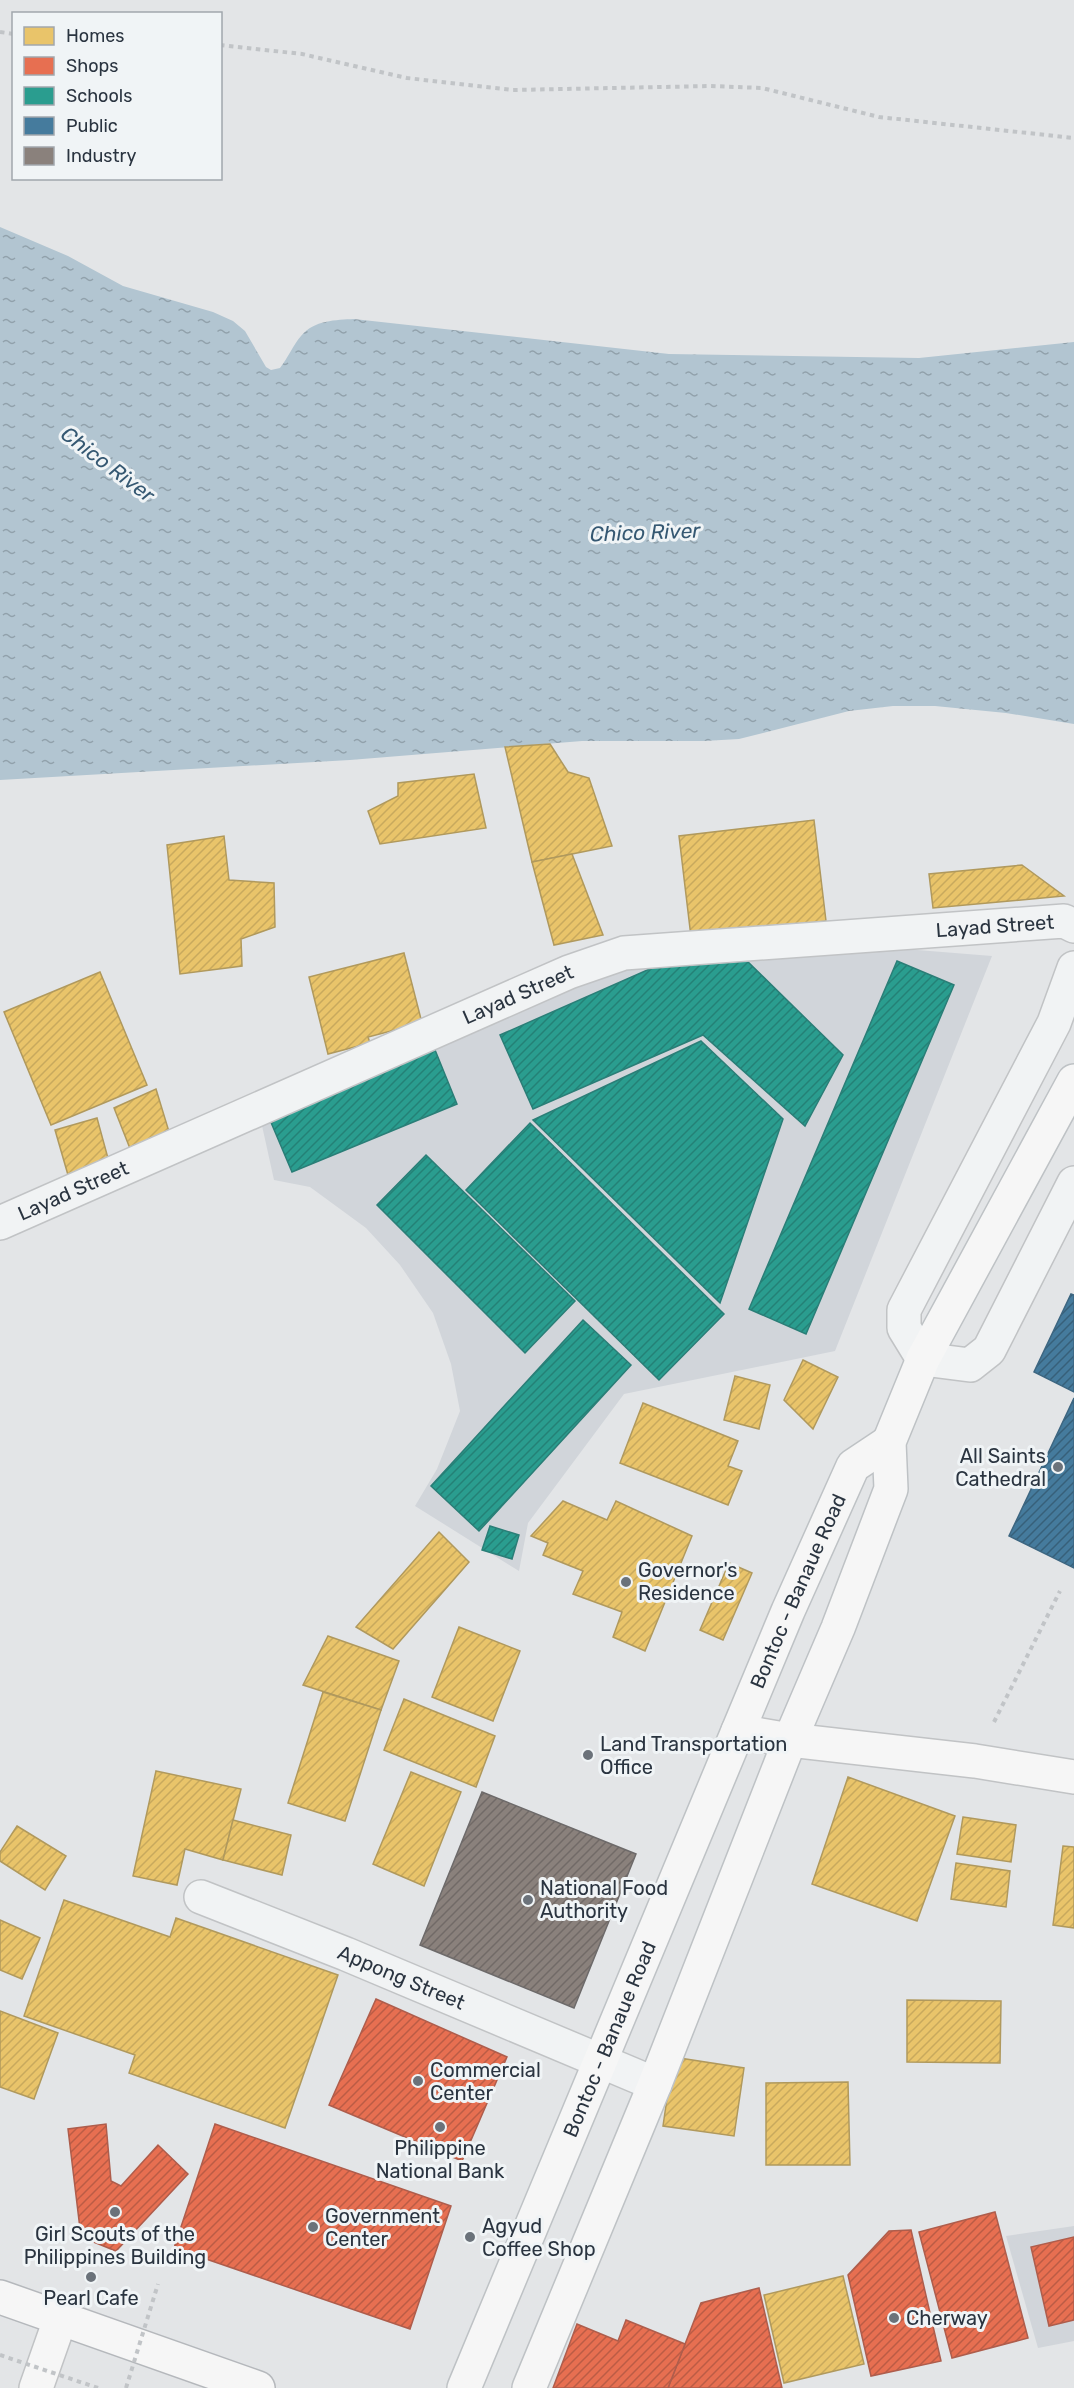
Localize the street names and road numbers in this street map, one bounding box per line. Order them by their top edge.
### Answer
street label: Layad Street [935,910,1055,942]
street label: Layad Street [459,960,577,1029]
street label: Layad Street [14,1156,132,1226]
street label: Bontoc - Banaue Road [745,1490,851,1692]
street label: Bontoc - Banaue Road [558,1938,661,2141]
street label: Appong Street [335,1940,469,2015]

